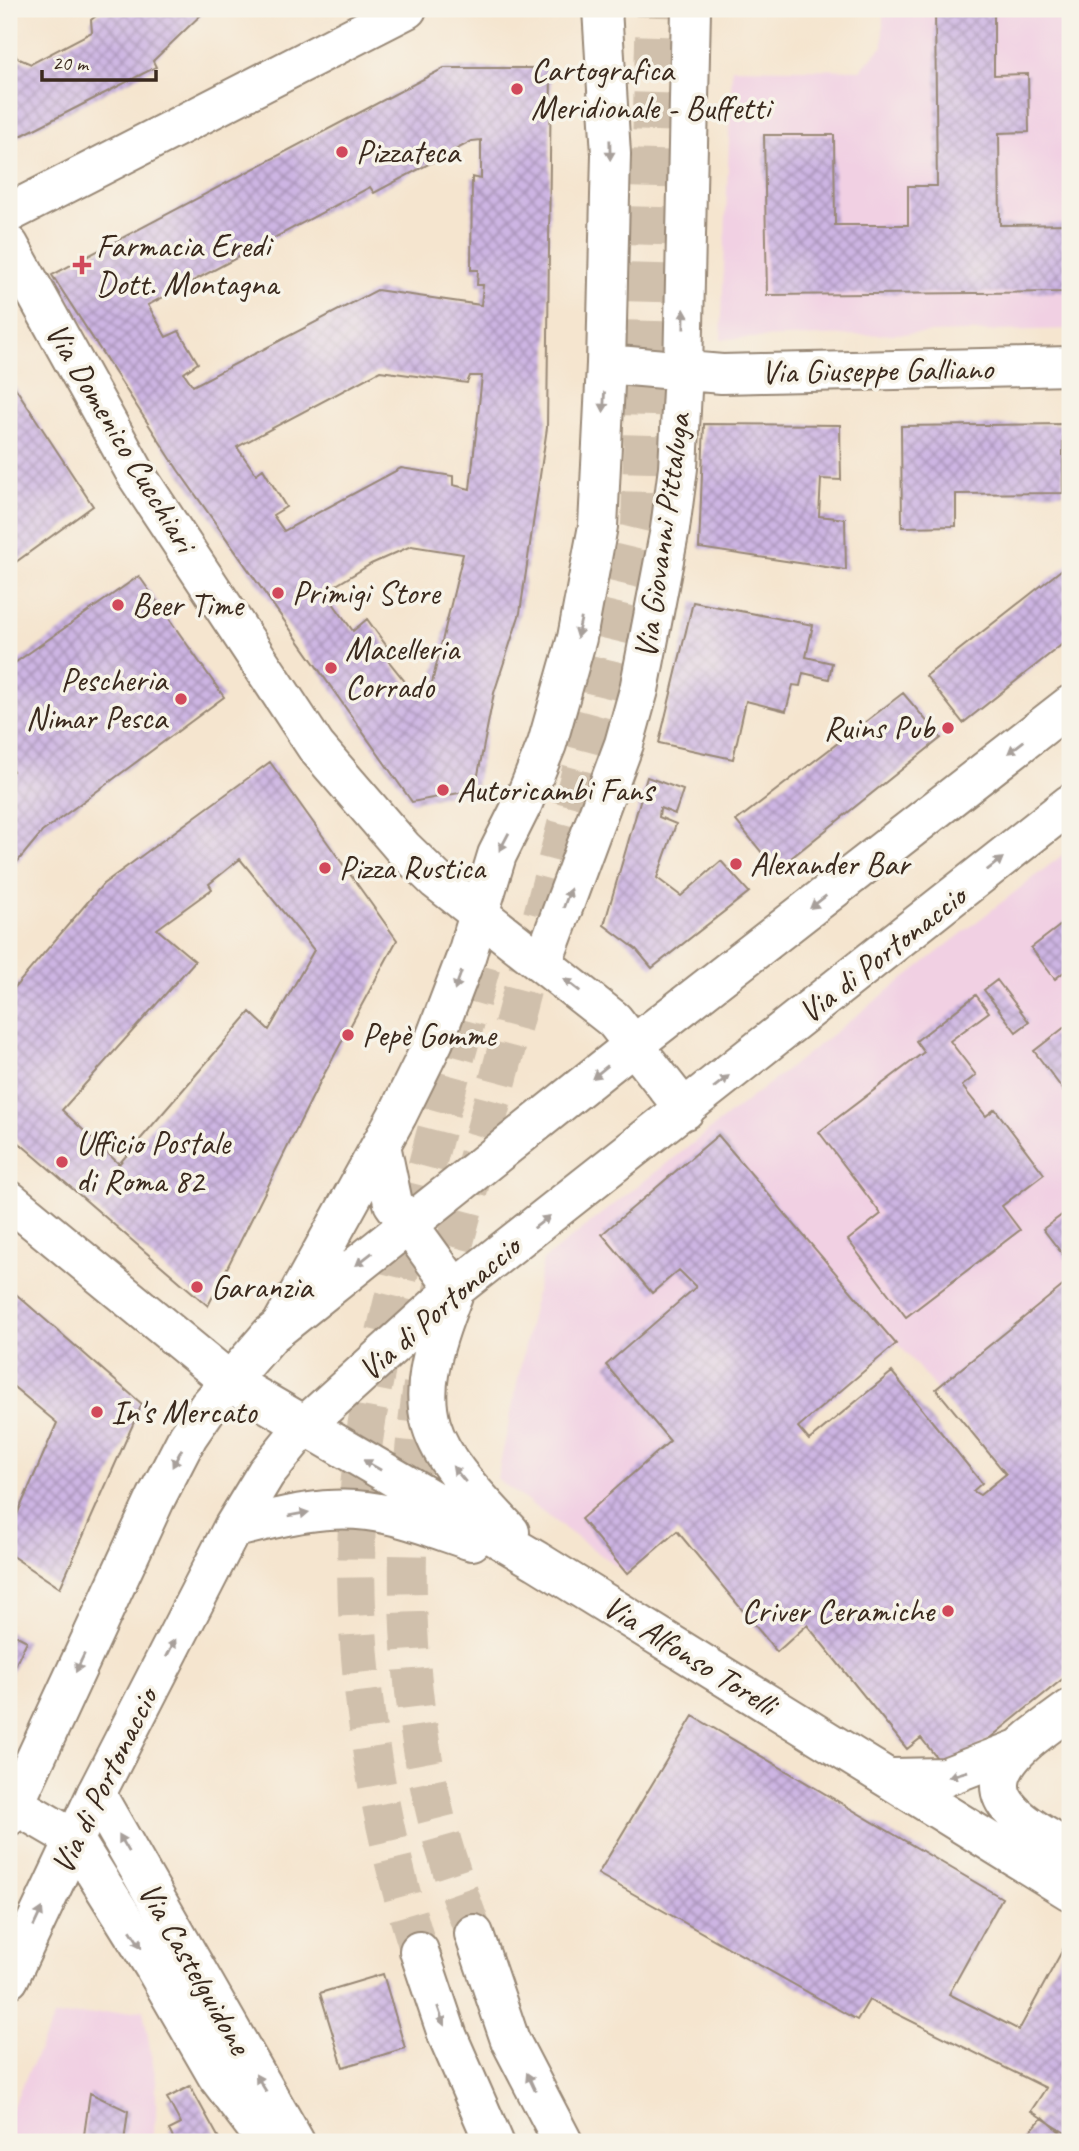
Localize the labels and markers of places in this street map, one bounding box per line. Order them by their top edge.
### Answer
place label: Cartografica Meridionale - Buffetti [531,49,774,129]
marker: Cartografica Meridionale - Buffetti [509,81,525,97]
place label: Pizzateca [356,131,462,173]
marker: Pizzateca [334,144,350,160]
place label: Farmacia Eredi Dott. Montagna [96,225,280,305]
marker: Farmacia Eredi Dott. Montagna [74,257,90,273]
place label: Primigi Store [292,572,442,614]
place label: Beer Time [132,584,245,626]
marker: Primigi Store [270,585,286,601]
marker: Beer Time [110,597,126,613]
place label: Macelleria Corrado [345,628,461,708]
place label: Pescheria Nimar Pesca [26,659,170,739]
marker: Macelleria Corrado [323,660,339,676]
marker: Pescheria Nimar Pesca [173,691,189,707]
place label: Ruins Pub [824,707,936,749]
marker: Ruins Pub [940,720,956,736]
place label: Autoricambi Fans [457,769,656,811]
marker: Autoricambi Fans [435,782,451,798]
place label: Alexander Bar [750,843,912,885]
place label: Pizza Rustica [339,847,487,889]
marker: Alexander Bar [728,856,744,872]
marker: Pizza Rustica [317,860,333,876]
place label: Pepè Gomme [362,1014,498,1056]
marker: Pepè Gomme [340,1027,356,1043]
place label: Ufficio Postale di Roma 82 [76,1122,232,1202]
marker: Ufficio Postale di Roma 82 [54,1154,70,1170]
place label: Garanzia [211,1266,315,1308]
marker: Garanzia [189,1279,205,1295]
place label: In's Mercato [111,1391,258,1433]
marker: In's Mercato [89,1404,105,1420]
place label: Criver Ceramiche [742,1590,936,1632]
marker: Criver Ceramiche [940,1603,956,1619]

